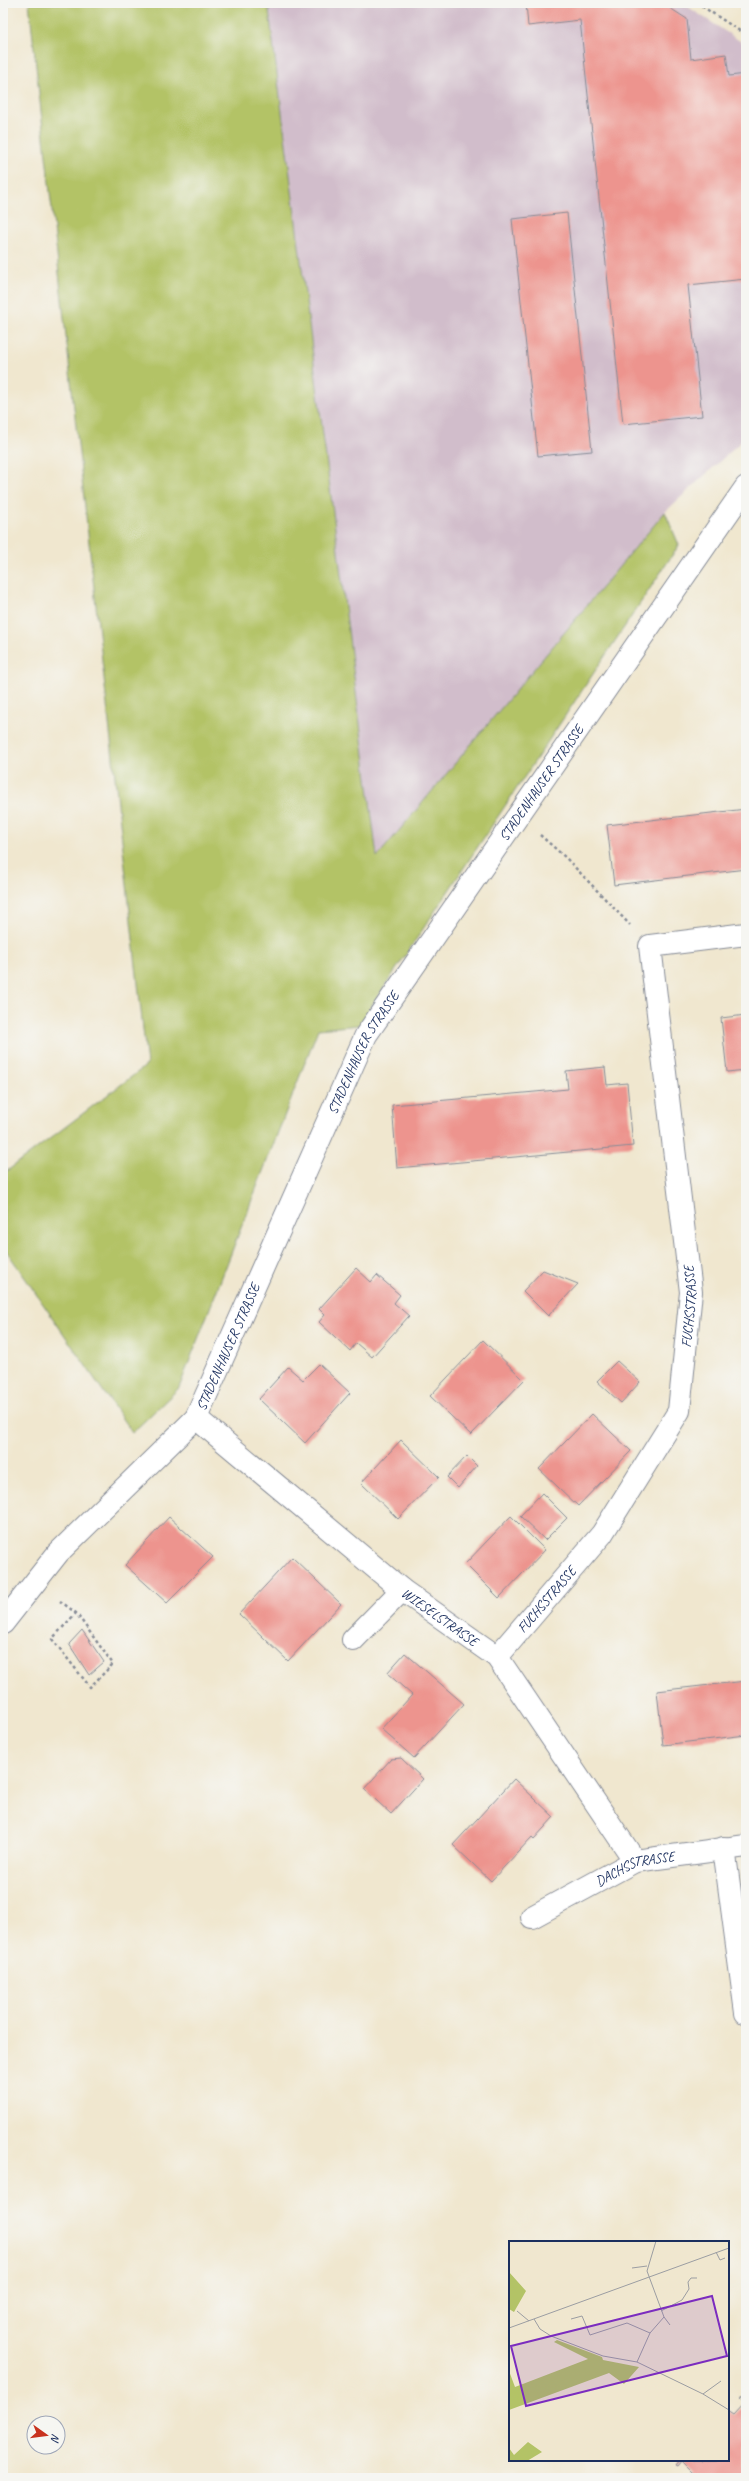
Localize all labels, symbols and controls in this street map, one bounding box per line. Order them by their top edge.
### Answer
street label: STADENHAUSER STRASSE [495,720,588,844]
street label: STADENHAUSER STRASSE [323,987,403,1117]
street label: FUCHSSTRASSE [677,1262,700,1348]
street label: STADENHAUSER STRASSE [192,1279,264,1413]
street label: FUCHSSTRASSE [513,1561,581,1636]
street label: WIESELSTRASSE [399,1584,484,1651]
street label: DACHSSTRASSE [592,1847,678,1889]
inset map [509,2241,729,2461]
north arrow [26,2415,66,2455]
text: N [48,2432,63,2445]

